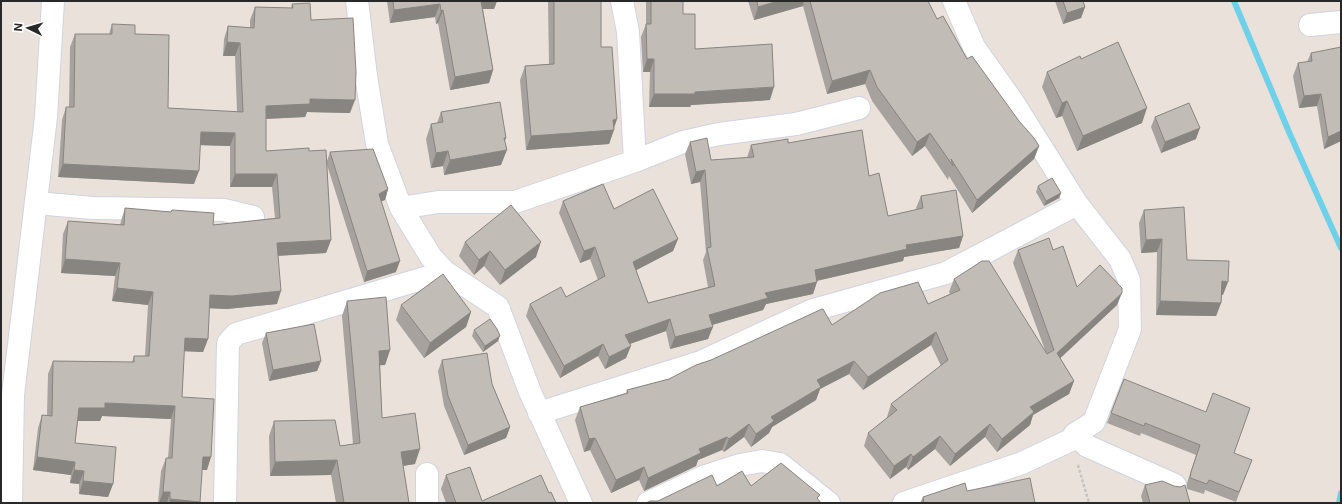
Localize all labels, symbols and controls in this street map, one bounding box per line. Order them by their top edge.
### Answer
north arrow [8,8,48,48]
text: N [11,22,25,32]

